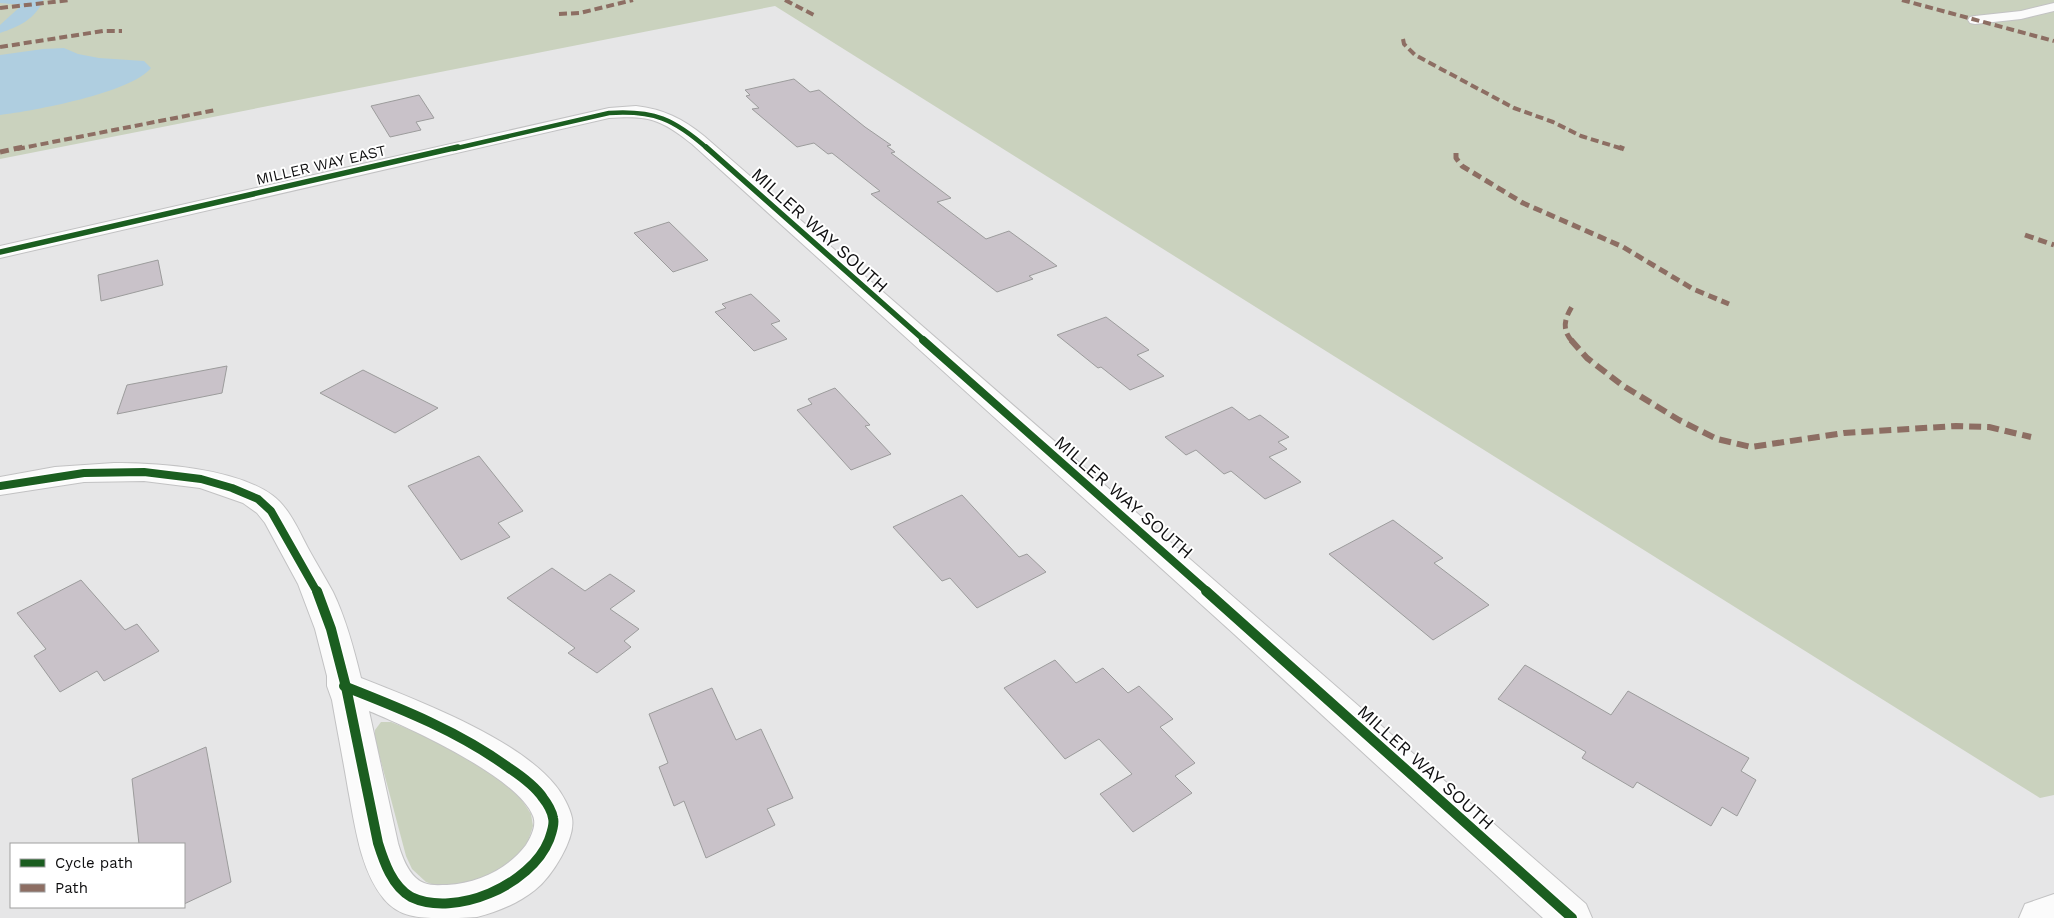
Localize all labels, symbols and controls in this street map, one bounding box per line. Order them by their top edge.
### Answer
street label: MILLER WAY EAST [254,141,388,189]
street label: MILLER WAY SOUTH [748,163,892,297]
street label: MILLER WAY SOUTH [1051,431,1197,563]
street label: MILLER WAY SOUTH [1354,700,1498,834]
legend [10,843,185,908]
text: Cycle path [55,854,133,872]
text: Path [55,879,88,897]

